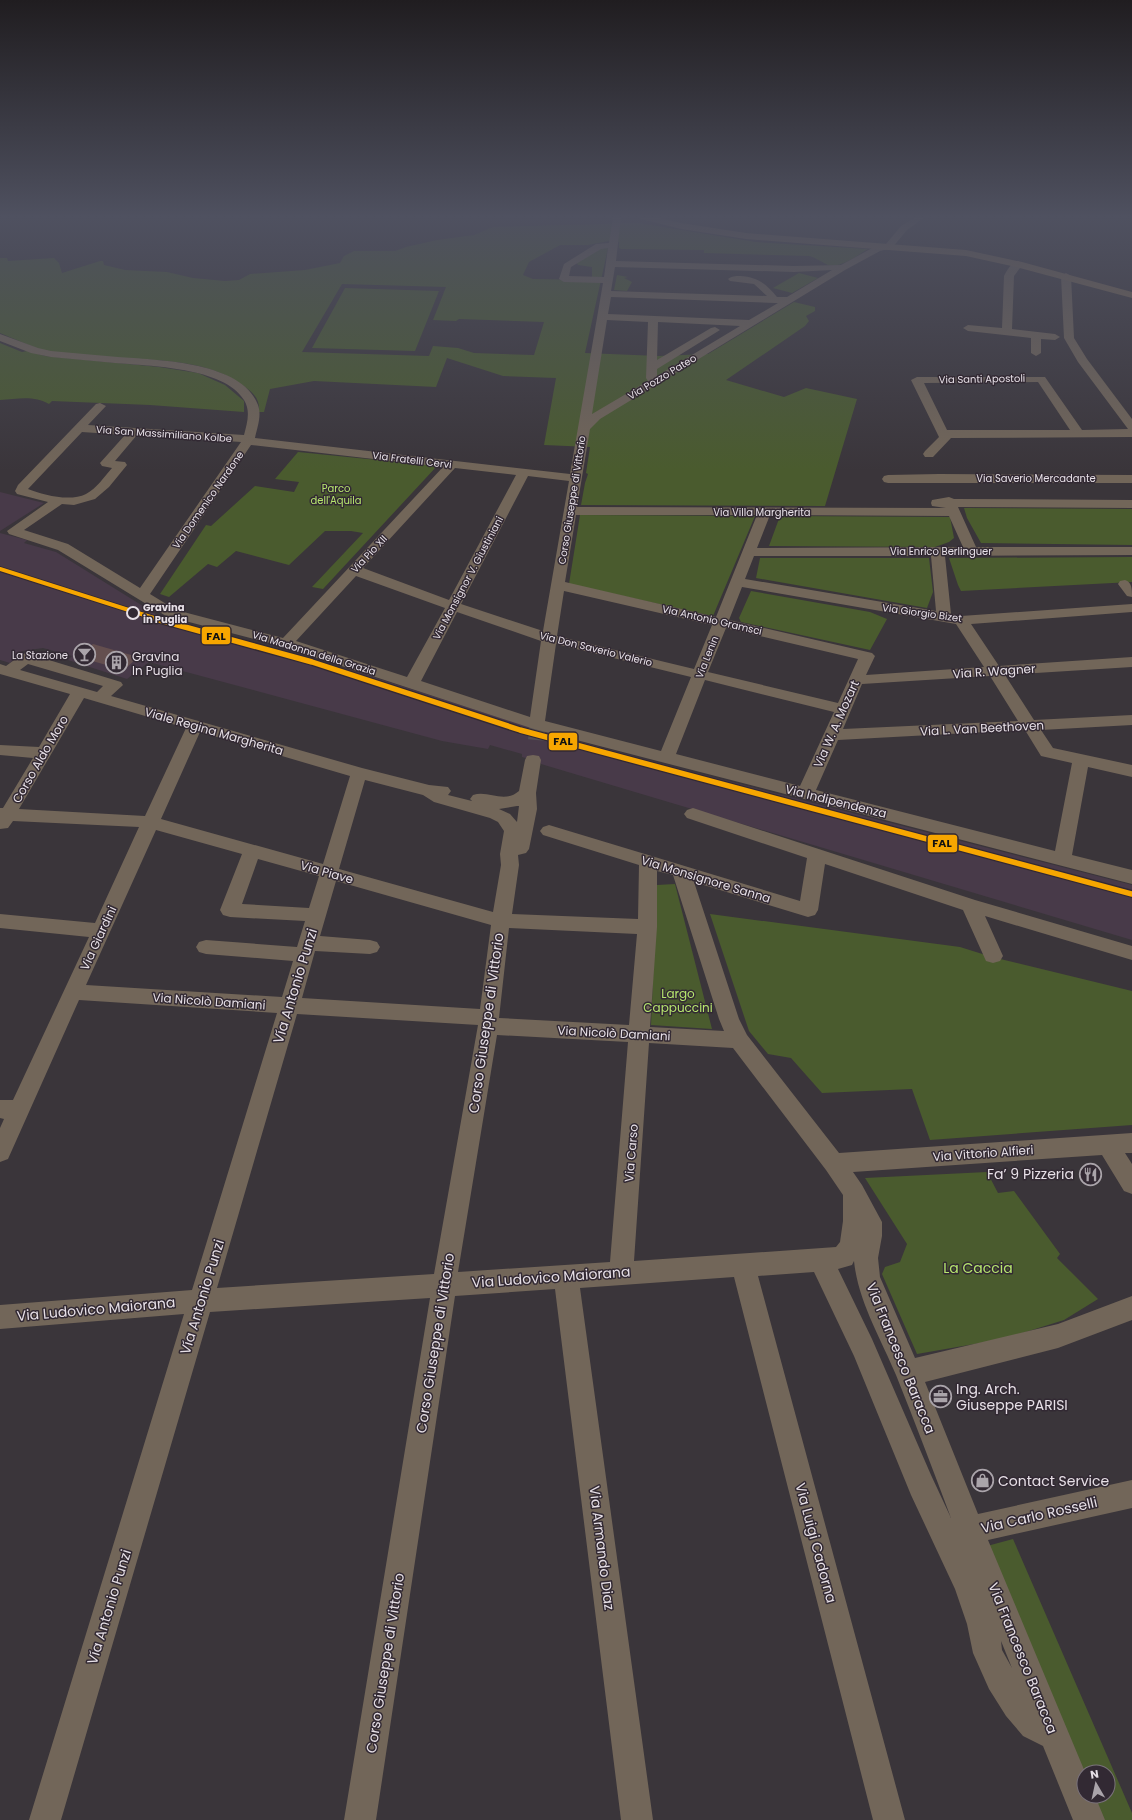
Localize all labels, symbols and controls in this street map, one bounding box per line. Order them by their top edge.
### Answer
street label: Via Pozzo Pateo [625,351,699,403]
street label: Via Santi Apostoli [939,371,1025,387]
street label: Via San Massimiliano Kolbe [95,422,233,446]
street label: Corso Giuseppe di Vittorio [554,435,590,565]
street label: Via Domenico Nardone [169,448,247,552]
street label: Via Fratelli Cervi [371,448,453,472]
street label: Via Saverio Mercadante [976,471,1096,486]
park label: Parco dell'Aquila [310,481,362,508]
street label: Via Villa Margherita [713,505,811,520]
street label: Via Monsignor V. Giustiniani [429,514,507,642]
street label: Via Pio XII [347,532,391,576]
street label: Via Enrico Berlinguer [890,544,992,559]
place label: Gravina in Puglia [143,600,187,627]
street label: Via Giorgio Bizet [881,600,963,626]
street label: Via Antonio Gramsci [661,601,763,639]
marker: Gravina in Puglia [126,606,140,620]
line badge: FAL [201,626,231,645]
street label: Via Madonna della Grazia [250,627,378,679]
text: FAL [206,628,226,644]
street label: Via Don Saverio Valerio [538,628,654,670]
street label: Via Lenin [692,634,722,680]
bar icon: La Stazione [71,642,97,668]
place label: La Stazione [12,648,68,663]
place label: Gravina In Puglia [132,648,183,679]
building icon: Gravina In Puglia [103,650,129,676]
street label: Via R. Wagner [952,660,1036,682]
street label: Via W. A. Mozart [809,678,863,770]
street label: Viale Regina Margherita [143,703,285,759]
street label: Corso Aldo Moro [8,712,72,806]
street label: Via L. Van Beethoven [920,716,1044,740]
line badge: FAL [548,732,578,751]
text: FAL [553,733,573,749]
street label: Via Indipendenza [783,780,889,822]
line badge: FAL [927,834,958,853]
text: FAL [932,835,952,851]
street label: Via Monsignore Sanna [639,851,773,907]
street label: Via Piave [298,856,356,888]
street label: Via Giardini [76,903,120,973]
street label: Vía Antonio Punzi [268,926,322,1046]
street label: Corso Giuseppe di Vittorio [463,931,509,1114]
park label: Largo Cappuccini [643,985,713,1016]
street label: Via Nicolò Damiani [152,989,266,1013]
street label: Via Nicolò Damiani [557,1022,671,1044]
street label: Via Carso [620,1123,642,1183]
street label: Via Vittorio Alfieri [932,1141,1034,1165]
restaurant icon: Fa’ 9 Pizzeria [1077,1161,1103,1187]
place label: Fa’ 9 Pizzeria [987,1164,1074,1184]
street label: Vía Antonio Punzi [175,1237,229,1357]
street label: Corso Giuseppe di Vittorio [411,1252,459,1434]
park label: La Caccia [943,1258,1013,1278]
street label: Via Ludovico Maiorana [471,1261,631,1293]
street label: Via Francesco Baracca [861,1279,941,1437]
street label: Via Ludovico Maiorana [16,1292,176,1326]
place label: Ing. Arch. Giuseppe PARISI [956,1379,1068,1415]
office icon: Ing. Arch. Giuseppe PARISI [928,1384,954,1410]
shop icon: Contact Service [969,1468,995,1494]
place label: Contact Service [998,1471,1110,1491]
street label: Via Luigi Cadorna [790,1481,842,1605]
street label: Via Armando Diaz [584,1485,620,1611]
street label: Via Carlo Rosselli [979,1492,1099,1538]
street label: Vía Antonio Punzi [82,1547,136,1667]
street label: Corso Giuseppe di Vittorio [361,1572,409,1754]
street label: Via Francesco Baracca [983,1579,1063,1737]
north arrow [1076,1764,1116,1804]
text: N [1089,1766,1100,1783]

